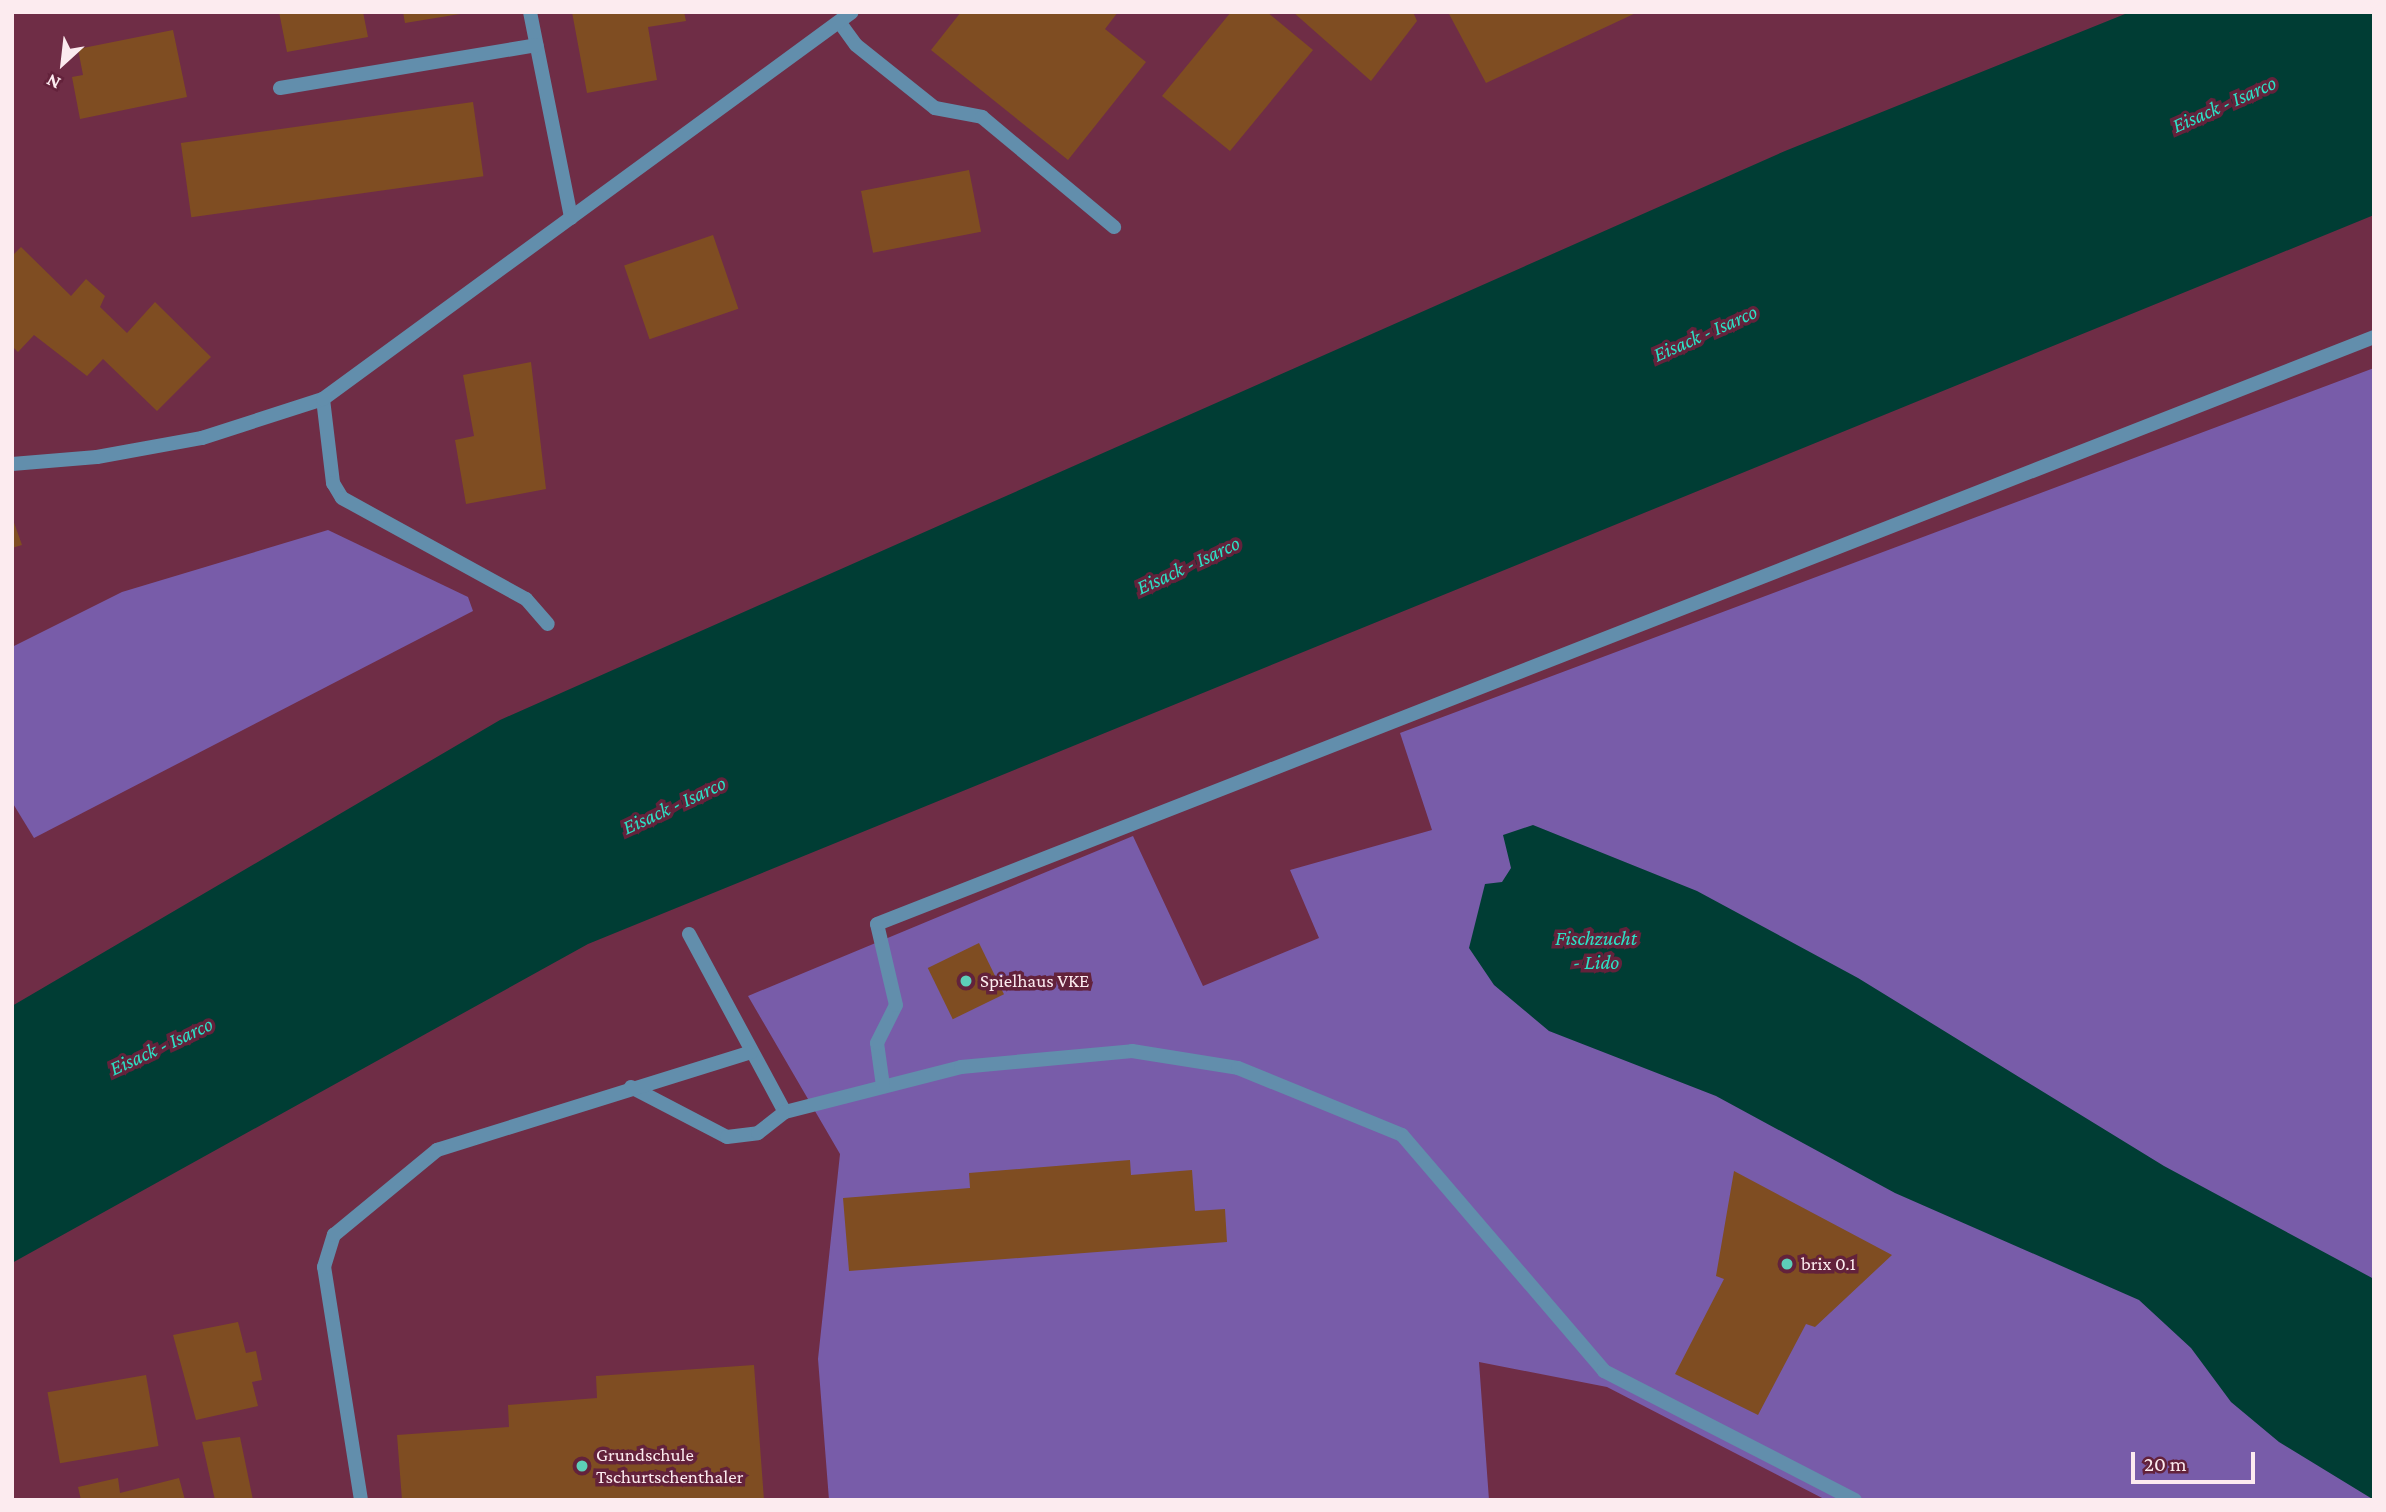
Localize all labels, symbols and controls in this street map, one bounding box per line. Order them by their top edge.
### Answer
north arrow [28,28,98,98]
text: N [43,70,64,94]
water label: Eisack - Isarco [2168,70,2280,138]
water label: Eisack - Isarco [1649,299,1761,367]
water label: Eisack - Isarco [1132,530,1244,600]
water label: Eisack - Isarco [618,770,730,840]
water label: Fischzucht - Lido [1555,925,1637,975]
place label: Spielhaus VKE [980,970,1089,992]
marker: Spielhaus VKE [958,973,974,989]
water label: Eisack - Isarco [105,1011,217,1081]
place label: brix 0.1 [1801,1253,1856,1275]
marker: brix 0.1 [1779,1256,1795,1272]
scale bar [2134,1438,2258,1482]
place label: Grundschule Tschurtschenthaler [596,1444,743,1488]
text: 20 m [2144,1452,2187,1476]
marker: Grundschule Tschurtschenthaler [574,1458,590,1474]

